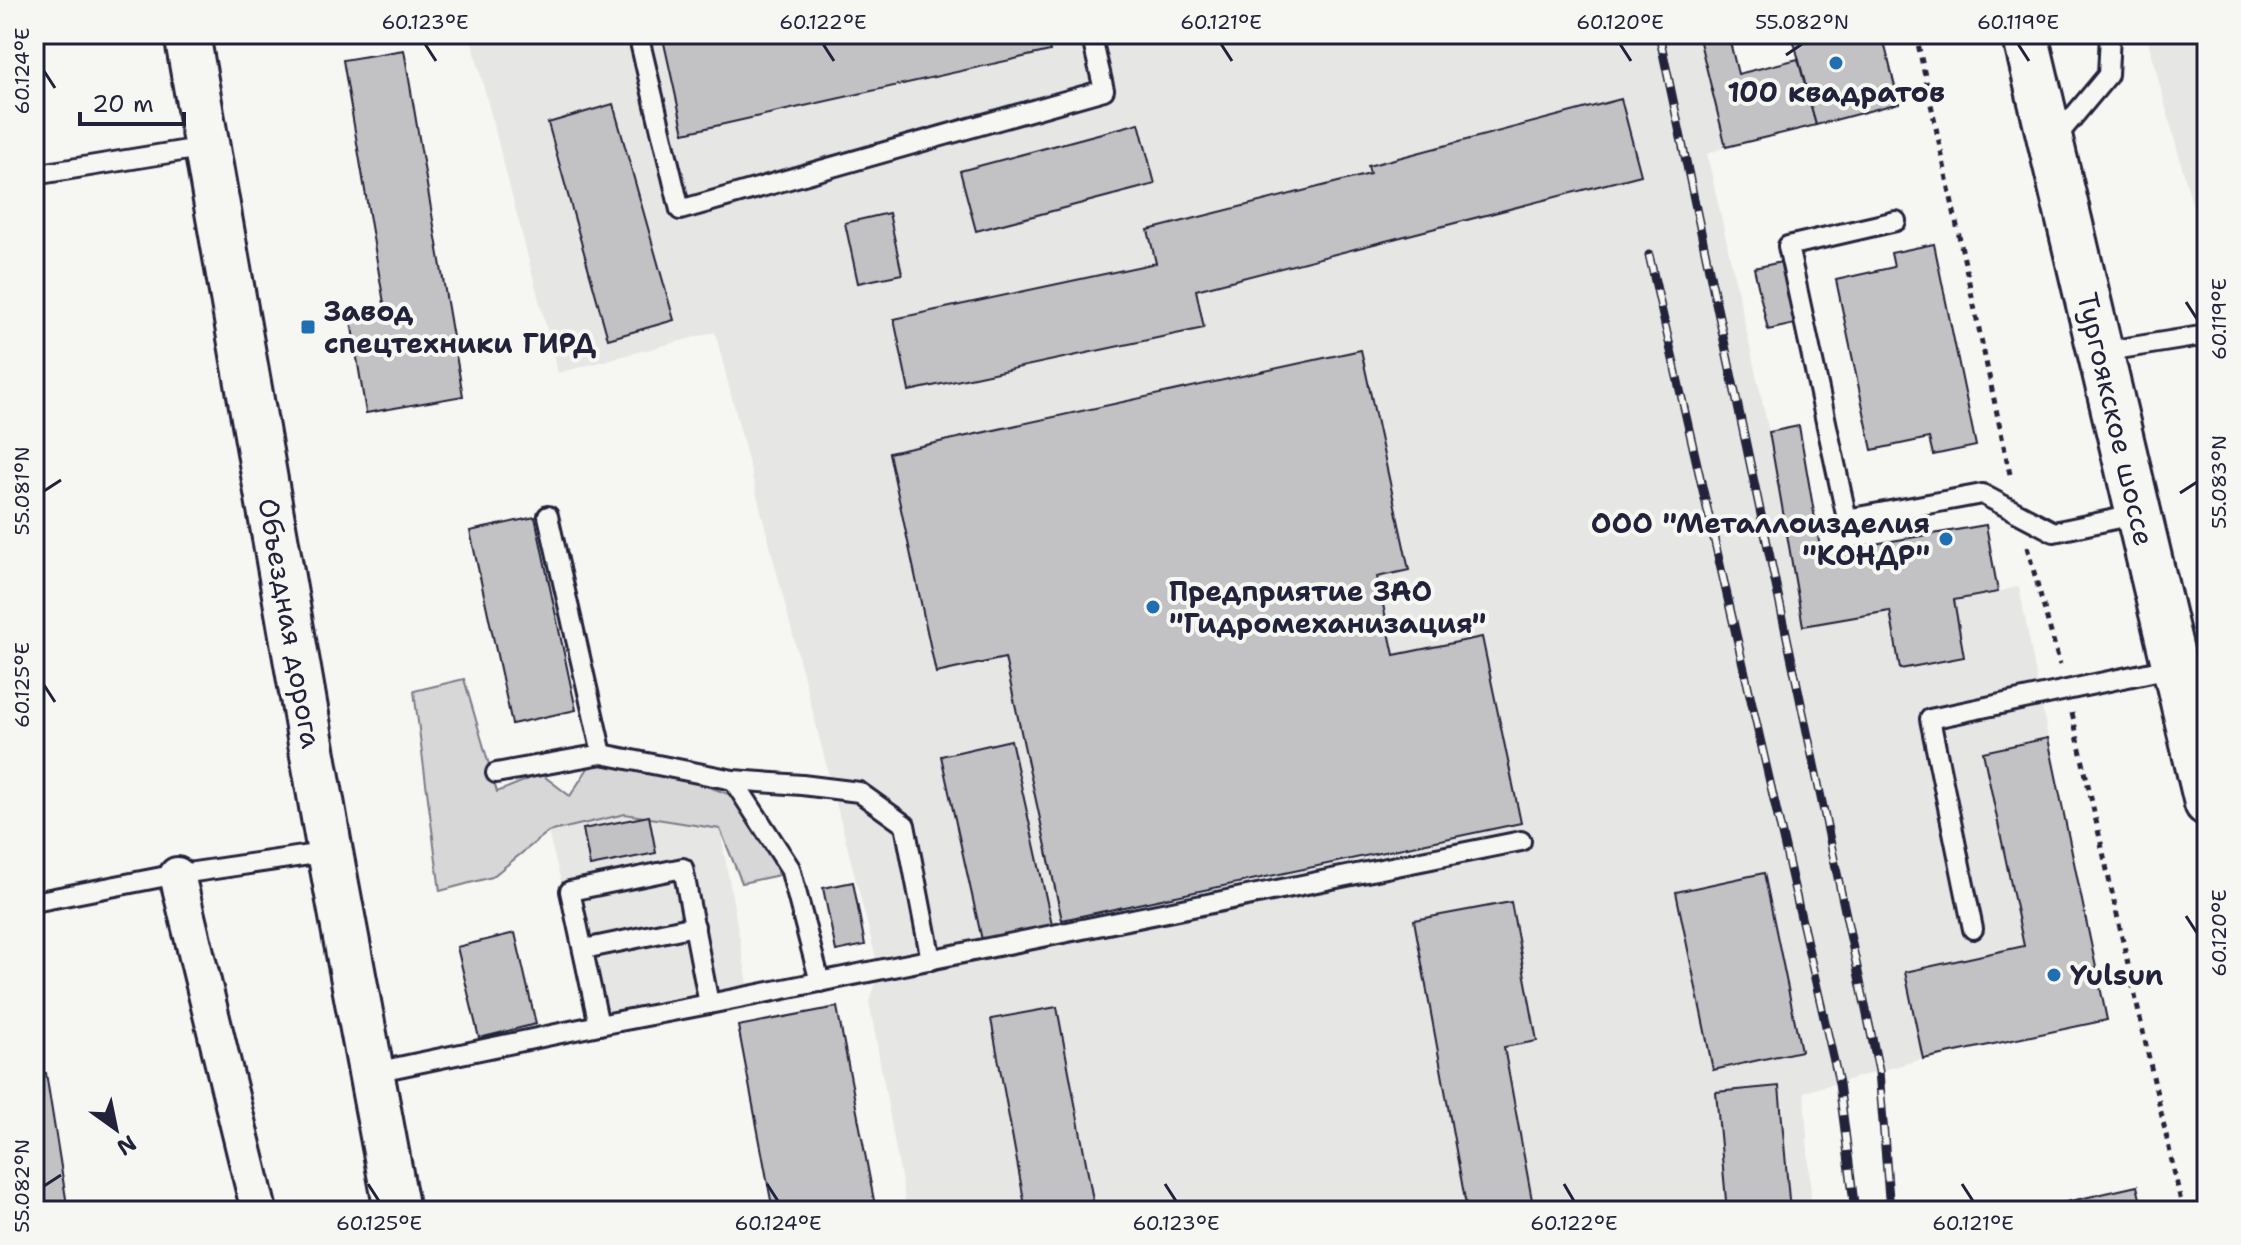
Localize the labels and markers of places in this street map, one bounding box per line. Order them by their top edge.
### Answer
marker: 100 квадратов [1827,54,1845,72]
place label: 100 квадратов [1727,73,1945,111]
place label: Завод спецтехники ГИРД [324,292,596,362]
marker: Завод спецтехники ГИРД [299,318,317,336]
place label: ООО "Металлоизделия "КОНДР" [1591,504,1930,574]
marker: ООО "Металлоизделия "КОНДР" [1937,530,1955,548]
place label: Предприятие ЗАО "Гидромеханизация" [1169,572,1486,642]
marker: Предприятие ЗАО "Гидромеханизация" [1144,598,1162,616]
place label: Yulsun [2070,956,2163,994]
marker: Yulsun [2045,966,2063,984]

